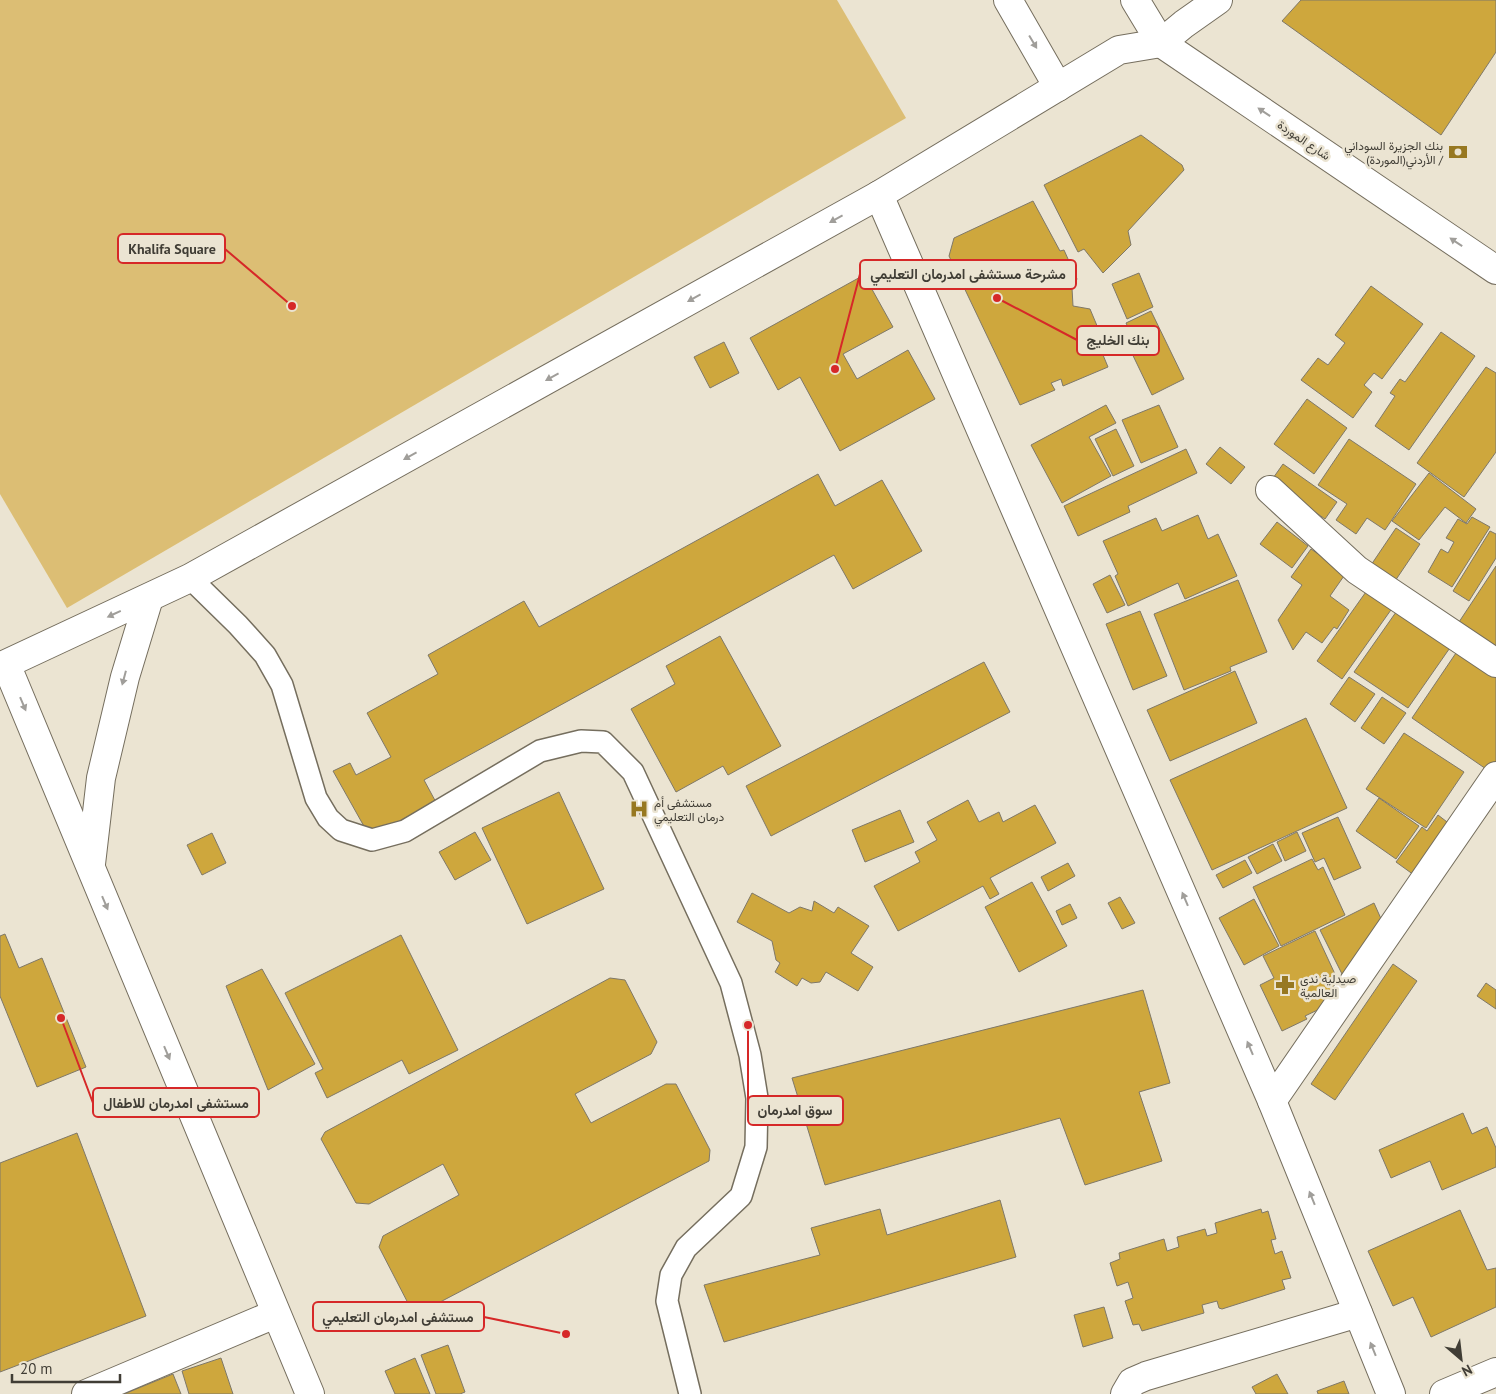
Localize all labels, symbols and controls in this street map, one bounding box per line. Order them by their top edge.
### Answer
one-way arrow [1029,35,1038,48]
one-way arrow [1257,107,1270,117]
street label: شارع الموردة [1274,117,1333,165]
place label: بنك الجزيرة السوداني الأردني(الموردة) / [1344,138,1444,170]
bank icon: بنك الجزيرة السوداني الأردني(الموردة) / [1447,141,1469,163]
one-way arrow [829,214,843,223]
callout: Khalifa Square [118,234,225,263]
one-way arrow [1450,237,1463,247]
text: Khalifa Square [128,240,216,258]
callout: مشرحة مستشفى امدرمان التعليمي [860,260,1076,289]
text: مشرحة مستشفى امدرمان التعليمي [870,265,1066,286]
one-way arrow [687,293,701,302]
callout: بنك الخليج [1077,326,1159,355]
text: بنك الخليج [1087,331,1149,350]
one-way arrow [545,372,559,381]
one-way arrow [403,451,417,460]
one-way arrow [107,610,121,618]
one-way arrow [120,671,128,686]
one-way arrow [20,697,28,712]
place label: مستشفى أم درمان التعليمي [654,795,724,827]
hospital icon: مستشفى أم درمان التعليمي [628,798,650,820]
one-way arrow [1180,892,1188,906]
one-way arrow [101,896,109,911]
place label: صيدلية ندي العالمية [1300,971,1356,1000]
pharmacy icon: صيدلية ندي العالمية [1274,974,1296,996]
one-way arrow [1245,1041,1253,1055]
one-way arrow [164,1046,172,1060]
callout: مستشفى امدرمان للاطفال [93,1088,259,1117]
text: مستشفى امدرمان للاطفال [103,1094,249,1112]
callout: سوق امدرمان [748,1096,843,1125]
text: سوق امدرمان [758,1101,833,1119]
one-way arrow [1307,1191,1315,1205]
callout: مستشفى امدرمان التعليمي [313,1302,484,1331]
text: مستشفى امدرمان التعليمي [322,1308,474,1329]
north arrow [1436,1334,1486,1384]
one-way arrow [1368,1342,1376,1356]
scale bar [12,1352,120,1384]
text: 20 m [20,1359,53,1378]
text: N [1459,1360,1475,1381]

